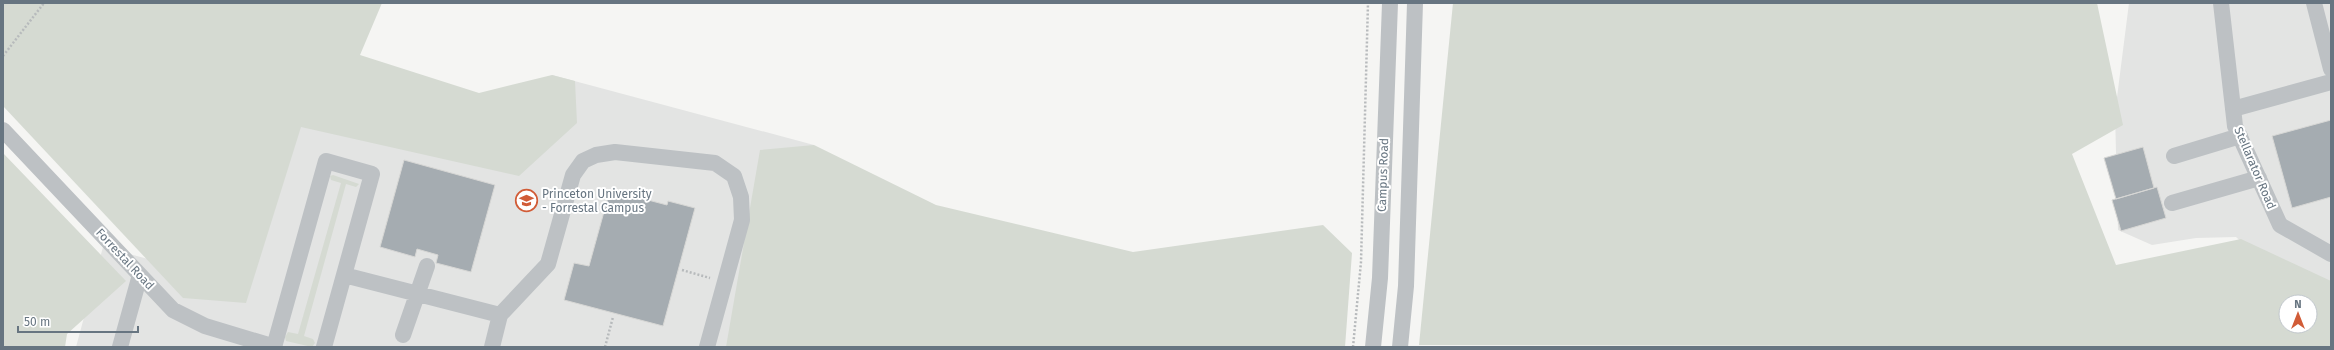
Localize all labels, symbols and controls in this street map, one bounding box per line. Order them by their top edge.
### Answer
street label: Stellarator Road [2231,125,2279,211]
street label: Campus Road [1375,138,1391,212]
place label: Princeton University - Forrestal Campus [542,187,652,215]
school or university icon: Princeton University - Forrestal Campus [513,188,539,214]
street label: Forrestal Road [93,225,157,293]
north arrow [2278,294,2318,334]
text: N [2294,298,2302,311]
scale bar [18,308,138,334]
text: 50 m [24,315,50,329]

